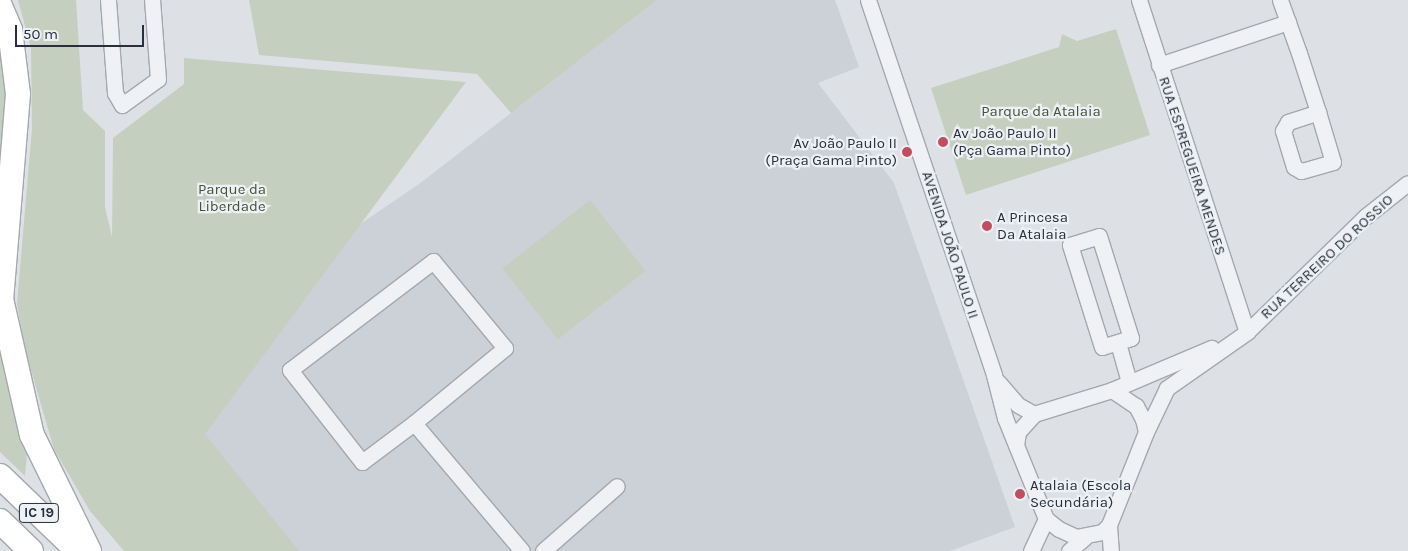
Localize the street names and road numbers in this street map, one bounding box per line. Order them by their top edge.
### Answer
street label: RUA ESPREGUEIRA MENDES [1155,74,1229,258]
street label: AVENIDA JOÃO PAULO II [918,169,982,321]
street label: RUA TERREIRO DO ROSSIO [1257,191,1397,323]
road number: IC 19 [18,502,60,524]

